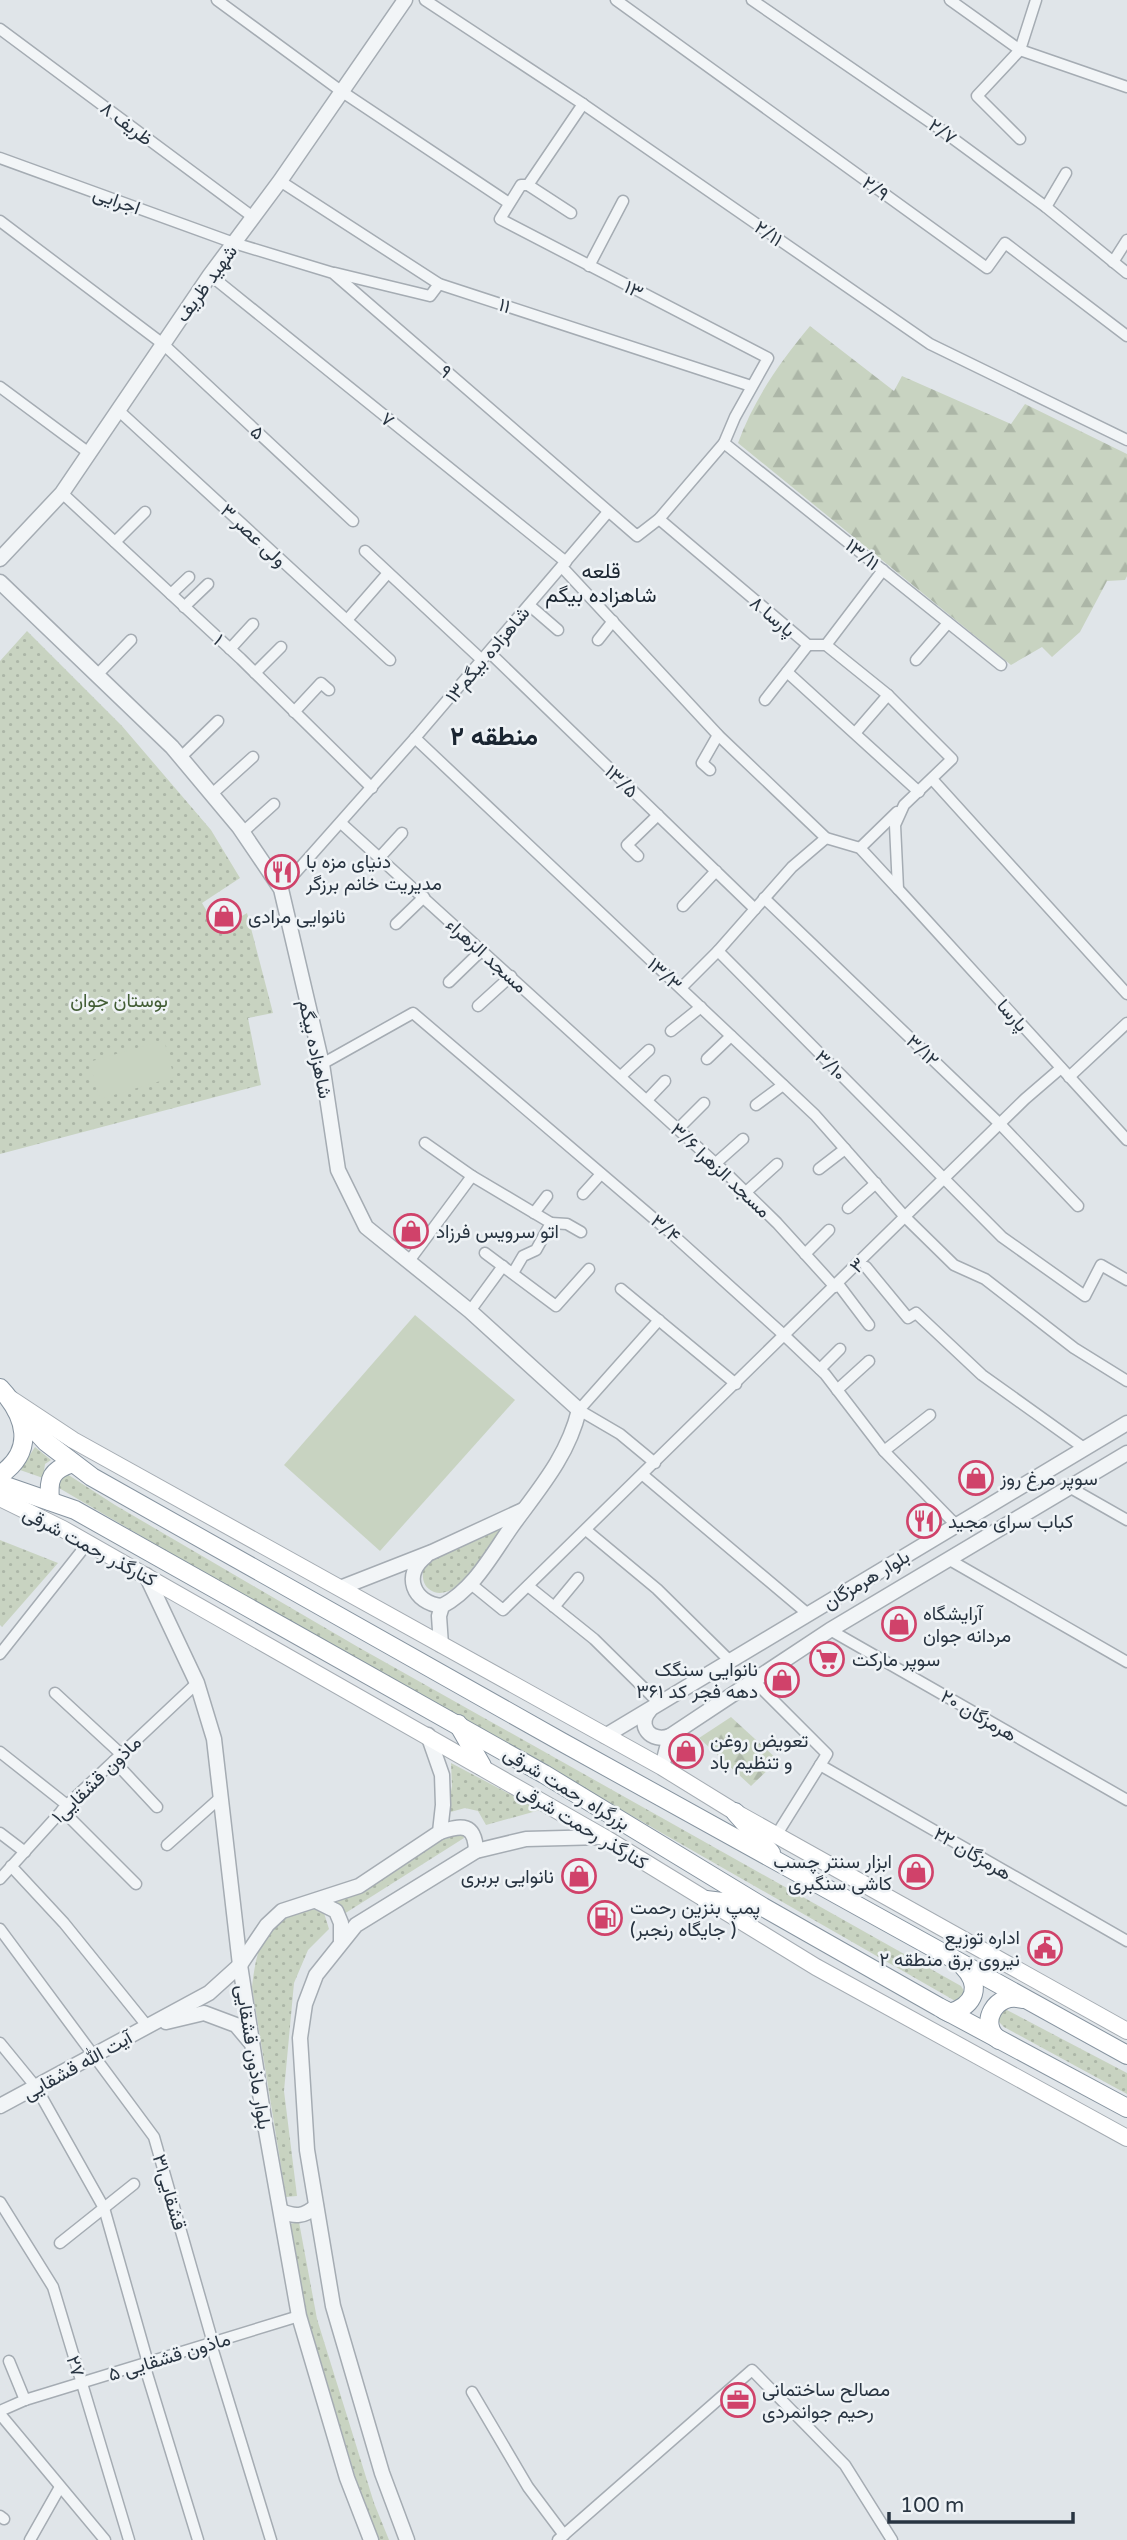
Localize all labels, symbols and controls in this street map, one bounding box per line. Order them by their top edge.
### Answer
street label: ظریف ۸ [96,97,157,150]
street label: ۲/۷ [924,114,961,149]
street label: ۲/۹ [858,172,893,206]
street label: اجرایی [90,182,143,220]
street label: ۲/۱۱ [750,216,787,251]
street label: شهید ظریف [172,241,242,326]
street label: ۱۳ [621,276,647,304]
street label: ۱۱ [496,294,513,318]
street label: ۹ [435,360,456,383]
street label: ۷ [376,408,399,432]
street label: ۵ [246,421,269,445]
street label: ولی عصر ۳ [216,500,291,572]
street label: ۱۳/۱۱ [841,534,884,575]
district label: قلعه شاهزاده بیگم [545,559,657,609]
street label: ۸ پارسا [744,592,799,643]
street label: شاهزاده بیگم۱۳ [441,602,535,708]
street label: ۱ [209,630,228,650]
district label: منطقه ۲ [450,721,538,752]
street label: ۱۳/۵ [600,761,642,803]
place label: دنیای مزه با مدیریت خانم برزگر [305,851,442,896]
restaurant icon: دنیای مزه با مدیریت خانم برزگر [263,853,301,891]
shop icon: نانوایی مرادی [205,897,243,935]
place label: نانوایی مرادی [248,906,346,928]
street label: مسجد الزهراء [441,914,531,998]
street label: ۱۳/۳ [643,953,686,996]
park label: بوستان جوان [70,990,168,1012]
street label: پارسا [991,995,1032,1038]
street label: شاهزاده بیگم [293,998,336,1101]
street label: ۳/۱۲ [902,1030,943,1071]
street label: ۳/۱۰ [810,1046,850,1086]
street label: مسجد الزهرا ۳/۶ [666,1119,775,1223]
street label: ۳/۴ [646,1210,685,1248]
shop icon: اتو سرویس فرزاد [392,1212,430,1250]
place label: اتو سرویس فرزاد [436,1221,559,1243]
street label: ۳ [846,1254,870,1278]
shop icon: سوپر مرغ روز [957,1459,995,1497]
place label: سوپر مرغ روز [999,1468,1098,1492]
street label: کنارگذر رحمت شرقی [19,1502,160,1591]
restaurant icon: کباب سرای مجید [905,1502,943,1540]
place label: کباب سرای مجید [948,1511,1073,1533]
street label: بلوار هرمزگان [819,1545,914,1614]
place label: آرایشگاه مردانه جوان [923,1603,1011,1647]
shop icon: آرایشگاه مردانه جوان [880,1605,918,1643]
supermarket icon: سوپر مارکت [808,1640,846,1678]
place label: سوپر مارکت [852,1649,940,1673]
place label: نانوایی سنگک دهه فجر کد ۳۶۱ [636,1659,758,1703]
shop icon: نانوایی سنگک دهه فجر کد ۳۶۱ [763,1661,801,1699]
street label: هرمزگان ۲۰ [937,1685,1020,1746]
place label: تعویض روغن و تنظیم باد [710,1730,809,1775]
street label: ماذون قشقایی۱ [47,1732,146,1828]
shop icon: تعویض روغن و تنظیم باد [667,1732,705,1770]
street label: بزرگراه رحمت شرقی [499,1743,634,1835]
street label: کنارگذر رحمت شرقی [513,1779,652,1874]
street label: هرمزگان ۲۲ [930,1823,1015,1885]
place label: ابزار سنتر چسب کاشی سنگبری [773,1851,892,1895]
shop icon: ابزار سنتر چسب کاشی سنگبری [897,1853,935,1891]
shop icon: نانوایی بربری [560,1857,598,1895]
place label: نانوایی بربری [461,1866,554,1888]
place label: پمپ بنزین رحمت (جایگاه رنجبر ) [630,1897,760,1941]
fuel station icon: پمپ بنزین رحمت (جایگاه رنجبر ) [586,1899,624,1937]
place label: اداره توزیع نیروی برق منطقه ۲ [879,1927,1020,1971]
public building icon: اداره توزیع نیروی برق منطقه ۲ [1026,1929,1064,1967]
street label: بلوار ماذون قشقایی [231,1983,275,2131]
street label: آیت الله قشقایی [19,2026,137,2105]
street label: ۳۱قشقایی [148,2152,190,2233]
street label: ماذون قشقایی ۵ [106,2328,233,2386]
street label: ۲۷ [61,2353,89,2380]
place label: مصالح ساختمانی رحیم جوانمردی [762,2379,890,2424]
office icon: مصالح ساختمانی رحیم جوانمردی [719,2381,757,2419]
scale bar [889,2480,1073,2524]
text: 100 m [900,2493,964,2518]

